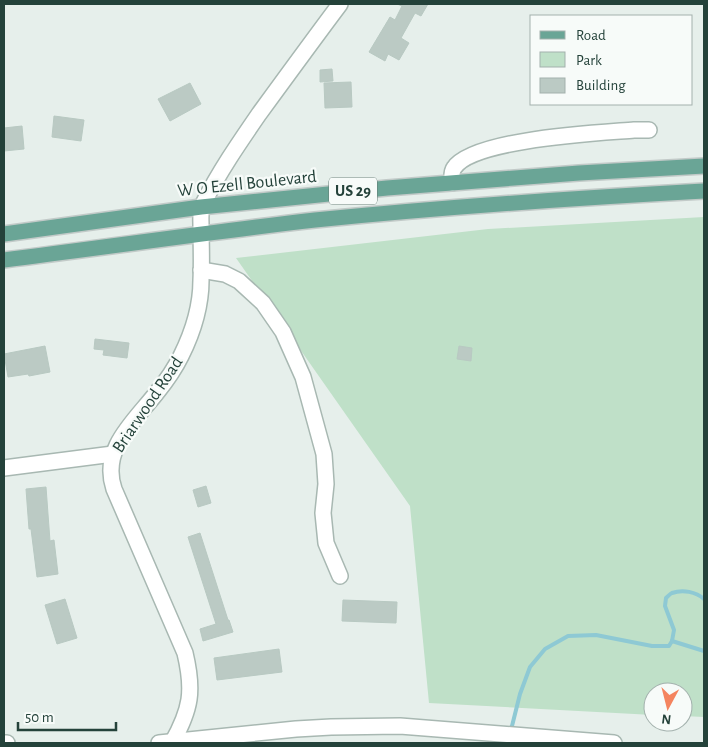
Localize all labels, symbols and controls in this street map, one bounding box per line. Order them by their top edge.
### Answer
legend [530,15,693,105]
text: Road [576,28,606,43]
text: Park [576,53,602,68]
text: Building [576,78,626,93]
street label: W O Ezell Boulevard [176,168,318,200]
road number: US 29 [329,178,377,205]
street label: Briarwood Road [109,354,187,456]
north arrow [643,682,693,732]
scale bar [18,700,115,732]
text: 50 m [25,710,54,725]
text: N [661,711,672,726]

